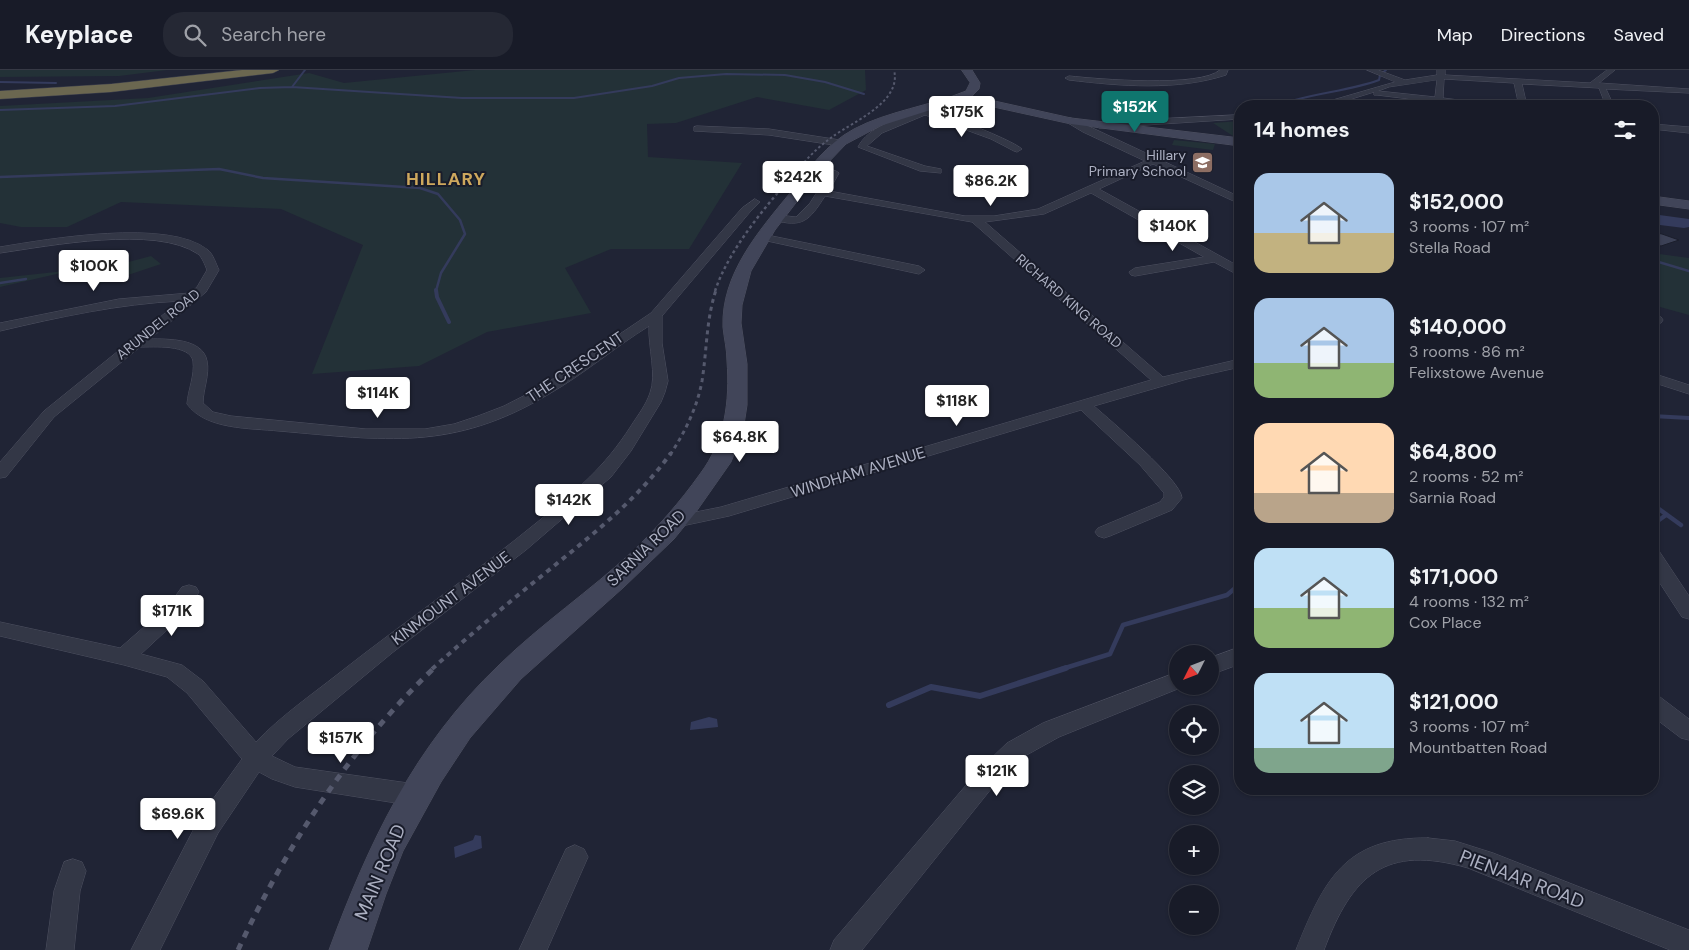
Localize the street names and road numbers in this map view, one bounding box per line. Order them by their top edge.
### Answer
street label: RICHARD KING ROAD [1012,250,1126,352]
street label: ARUNDEL ROAD [113,285,203,363]
street label: THE CRESCENT [522,327,628,407]
street label: WINDHAM AVENUE [788,442,928,502]
street label: SARNIA ROAD [602,505,690,591]
street label: KINMOUNT AVENUE [387,546,515,650]
street label: MAIN ROAD [349,820,411,924]
street label: PIENAAR ROAD [1456,844,1588,914]

